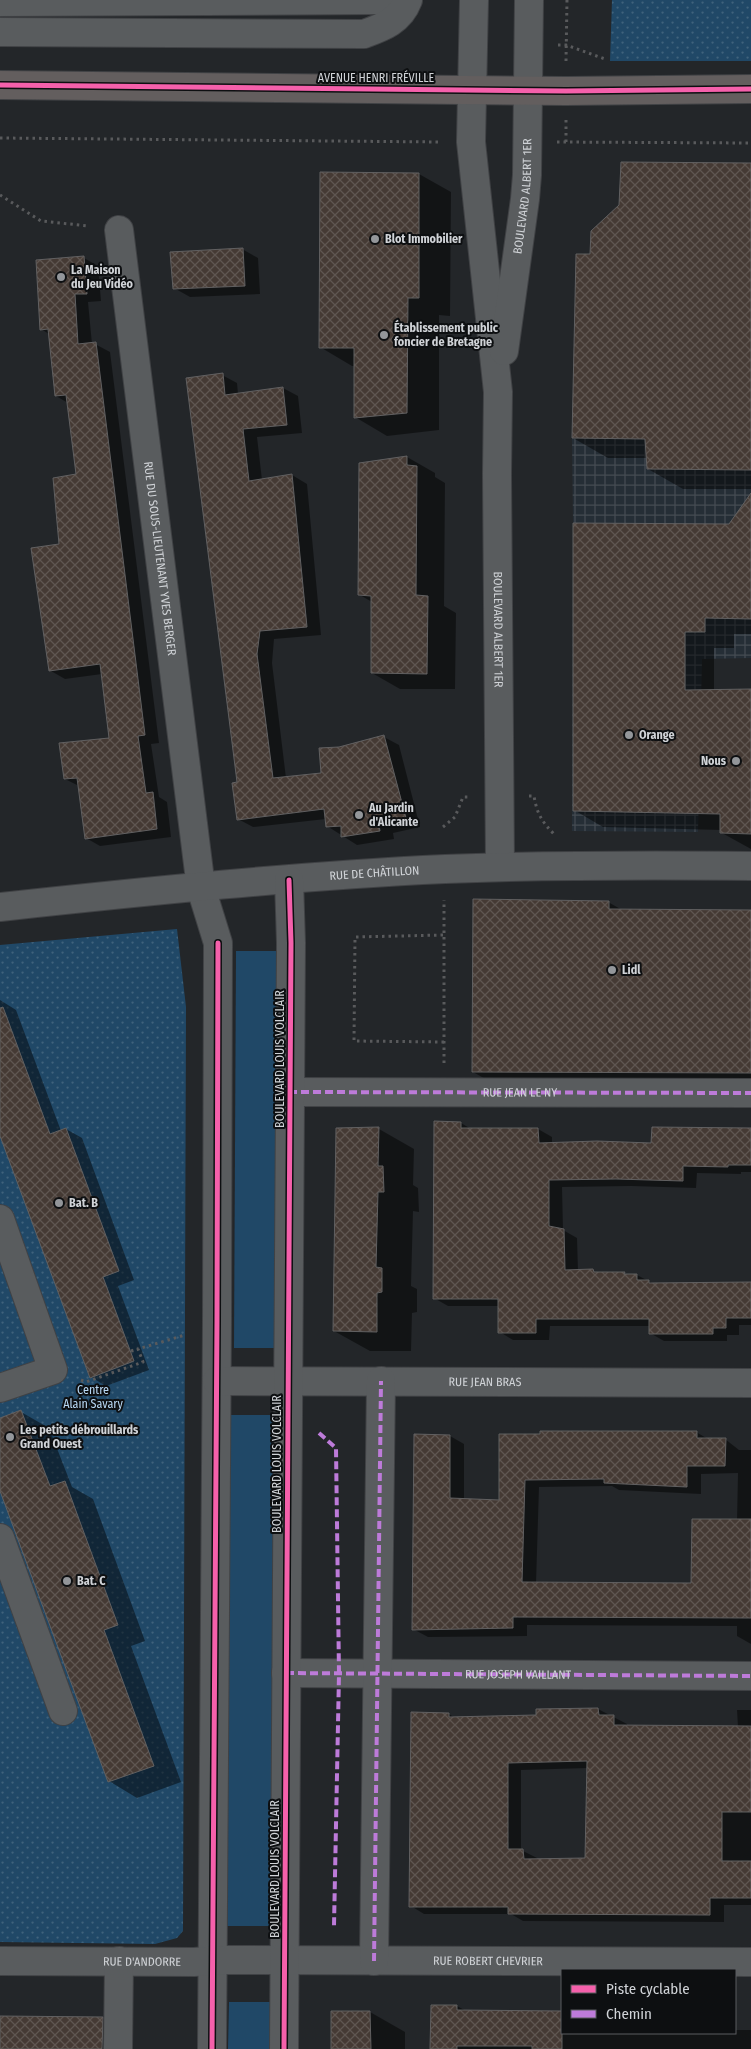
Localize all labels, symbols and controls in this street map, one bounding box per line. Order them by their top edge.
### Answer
street label: AVENUE HENRI FRÉVILLE [318,70,435,85]
street label: BOULEVARD ALBERT 1ER [510,138,534,255]
place label: Blot Immobilier [385,232,463,246]
marker: Blot Immobilier [369,233,381,245]
place label: La Maison du Jeu Vidéo [71,263,134,291]
marker: La Maison du Jeu Vidéo [55,271,67,283]
place label: Établissement public foncier de Bretagne [394,319,499,349]
marker: Établissement public foncier de Bretagne [378,329,390,341]
street label: RUE DU SOUS-LIEUTENANT YVES BERGER [141,461,179,657]
street label: BOULEVARD ALBERT 1ER [491,571,506,688]
place label: Orange [639,728,675,742]
marker: Orange [623,729,635,741]
place label: Nous [701,754,727,768]
marker: Nous [730,755,742,767]
place label: Au Jardin d'Alicante [368,801,418,829]
marker: Au Jardin d'Alicante [353,809,365,821]
street label: RUE DE CHÂTILLON [329,863,420,883]
place label: Lidl [622,963,641,977]
marker: Lidl [606,964,618,976]
street label: BOULEVARD LOUIS VOLCLAIR [273,990,287,1128]
street label: RUE JEAN LE NY [483,1085,557,1100]
place label: Bat. B [69,1196,98,1210]
marker: Bat. B [53,1197,65,1209]
street label: RUE JEAN BRAS [449,1375,521,1389]
park label: Centre Alain Savary [63,1383,124,1411]
street label: BOULEVARD LOUIS VOLCLAIR [270,1395,284,1533]
place label: Les petits débrouillards Grand Ouest [20,1423,139,1451]
marker: Les petits débrouillards Grand Ouest [4,1431,16,1443]
place label: Bat. C [77,1574,106,1588]
marker: Bat. C [61,1575,73,1587]
street label: RUE JOSEPH VAILLANT [465,1667,572,1682]
street label: BOULEVARD LOUIS VOLCLAIR [268,1800,282,1938]
street label: RUE ROBERT CHEVRIER [433,1954,543,1968]
street label: RUE D'ANDORRE [103,1955,181,1969]
legend [561,1969,736,2034]
text: Piste cyclable [606,1980,690,1998]
text: Chemin [606,2005,652,2023]

